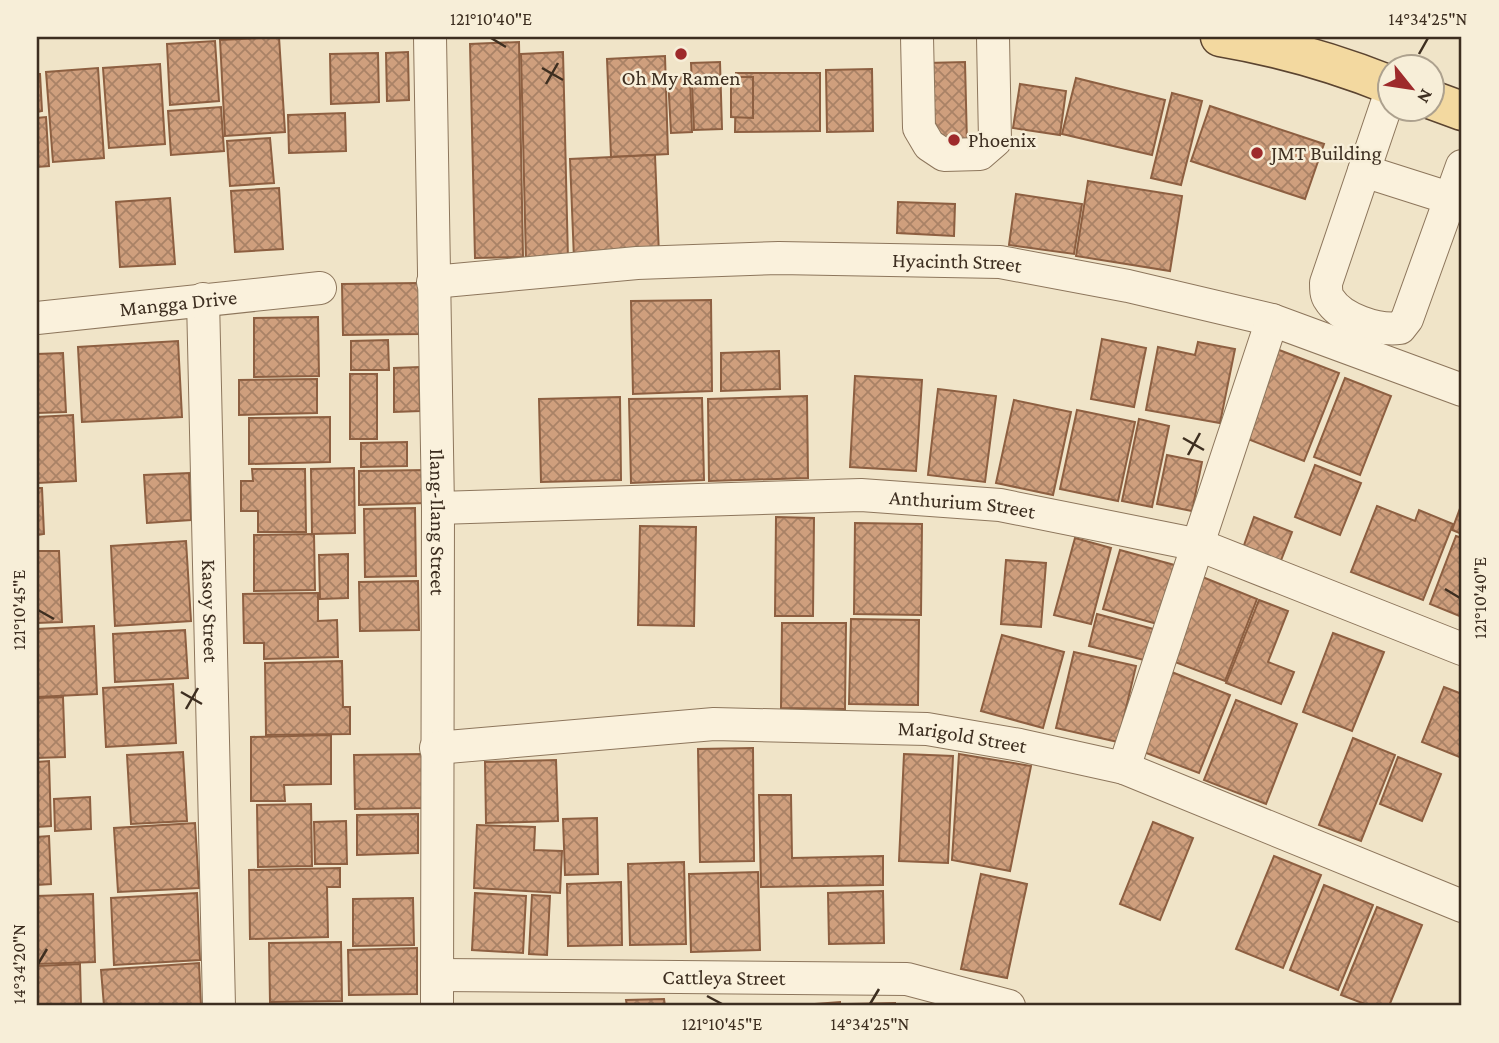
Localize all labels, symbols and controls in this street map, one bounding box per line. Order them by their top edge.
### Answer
text: 121°10'40"E [450,9,532,29]
text: 14°34'25"N [1389,9,1468,29]
marker: Oh My Ramen [673,46,689,62]
north arrow [1376,52,1446,122]
place label: Oh My Ramen [622,66,740,90]
text: N [1413,85,1438,107]
place label: Phoenix [968,128,1036,152]
marker: Phoenix [946,132,962,148]
place label: JMT Building [1269,141,1382,165]
marker: JMT Building [1249,145,1265,161]
street label: Hyacinth Street [892,248,1025,278]
street label: Mangga Drive [118,285,238,321]
street label: Ilang-Ilang Street [425,448,450,596]
street label: Anthurium Street [888,485,1039,524]
text: 121°10'40"E [1470,557,1490,639]
street label: Kasoy Street [197,559,223,664]
text: 121°10'45"E [9,570,29,650]
street label: Marigold Street [897,716,1030,758]
text: 14°34'20"N [9,924,29,1004]
street label: Cattleya Street [662,965,787,990]
text: 121°10'45"E [682,1014,762,1034]
text: 14°34'25"N [831,1014,910,1034]

